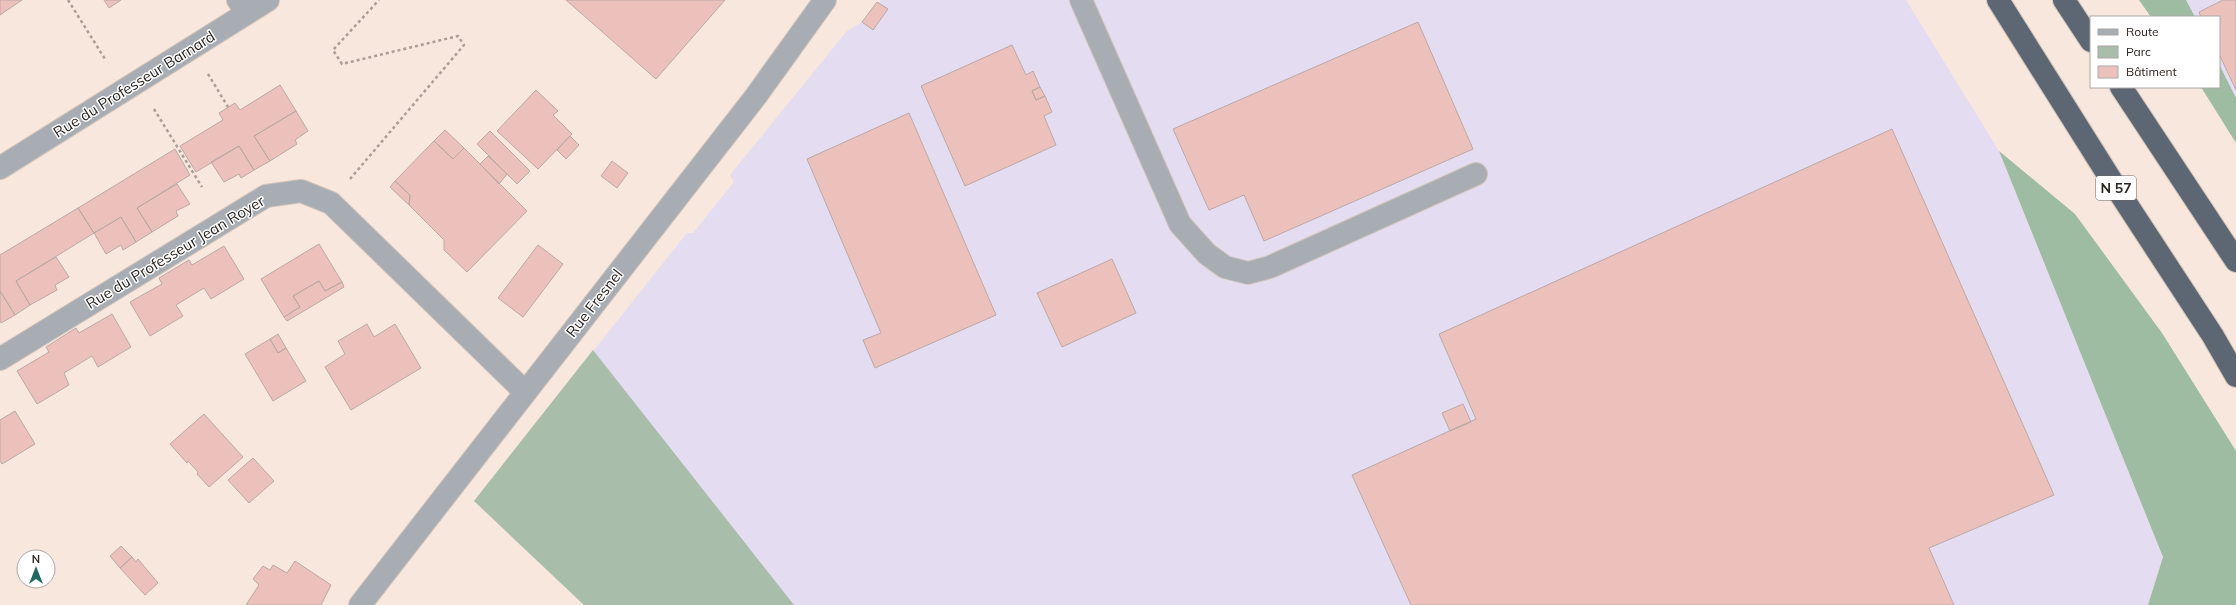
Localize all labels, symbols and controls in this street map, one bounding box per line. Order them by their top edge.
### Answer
legend [2090,16,2220,88]
text: Route [2126,24,2159,39]
street label: Rue du Professeur Barnard [50,26,218,142]
text: Parc [2126,44,2151,59]
text: Bâtiment [2126,64,2177,79]
road number: N 57 [2096,176,2136,200]
street label: Rue du Professeur Jean Royer [82,191,268,313]
street label: Rue Fresnel [562,265,626,341]
north arrow [16,549,56,589]
text: N [32,552,40,566]

